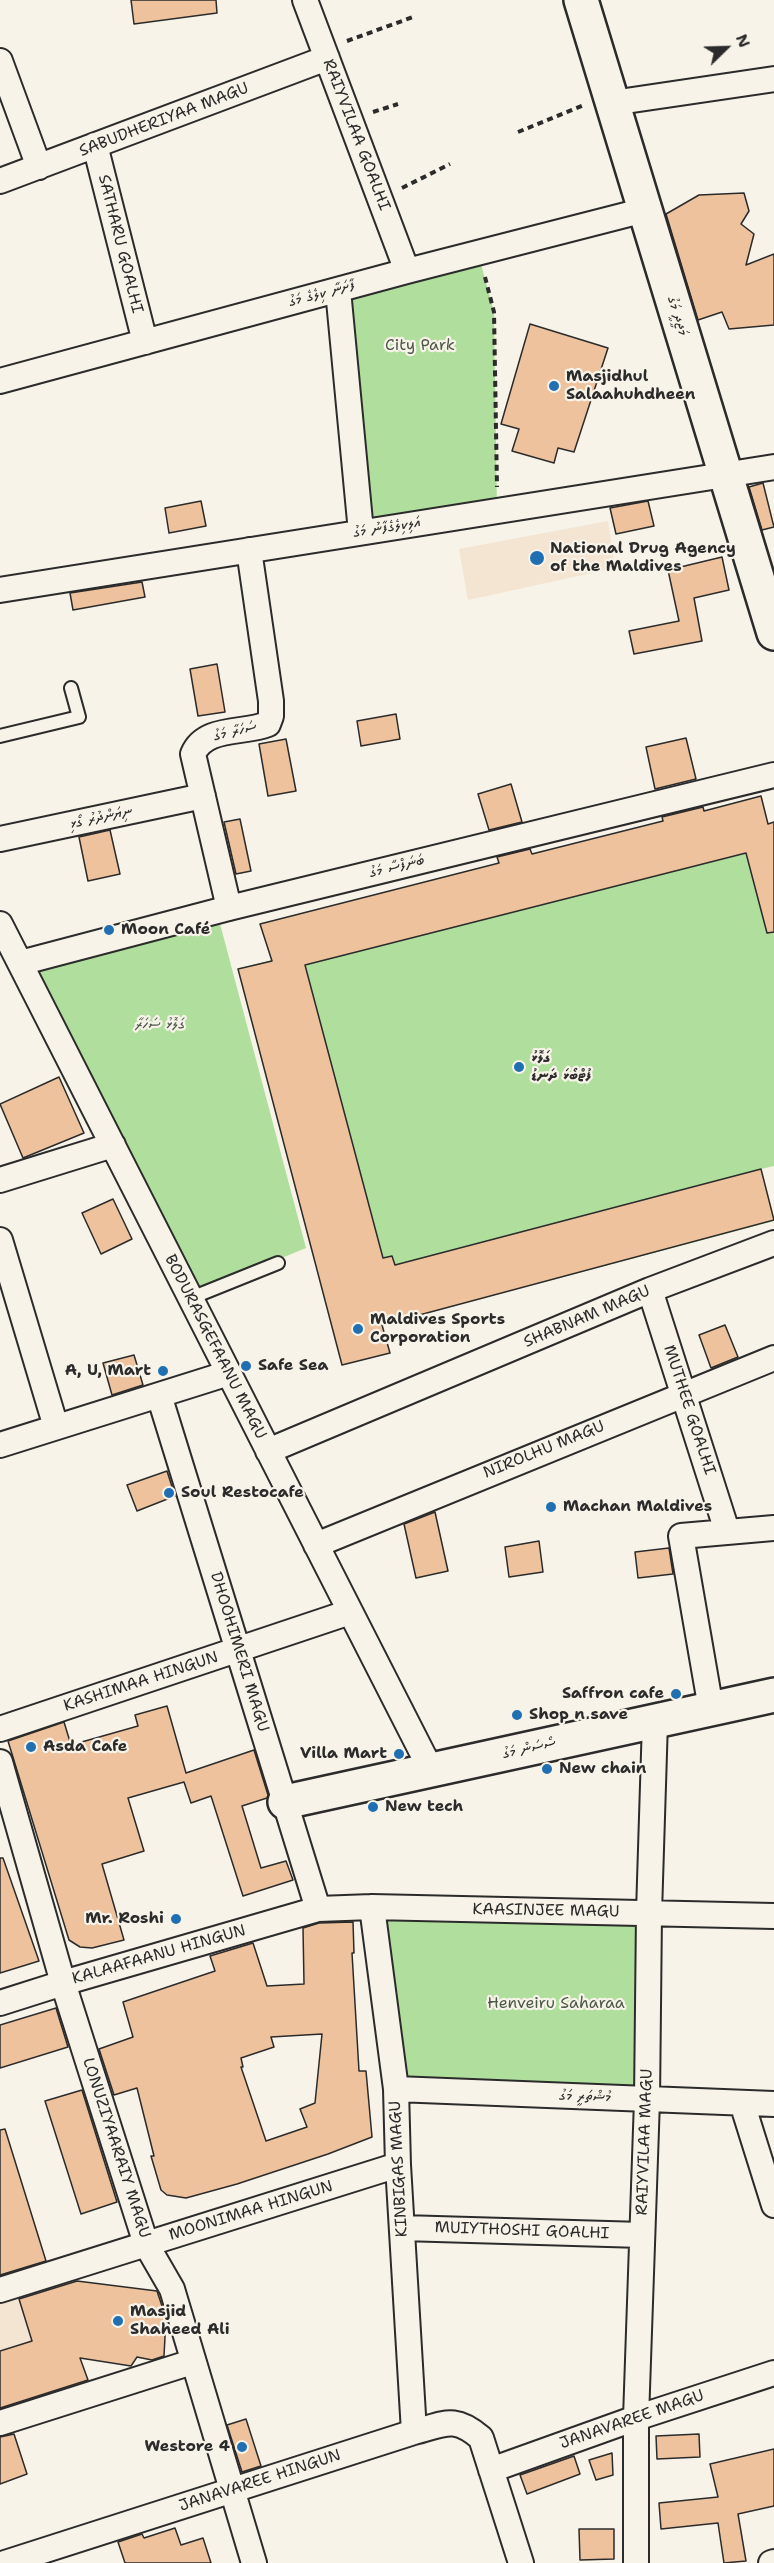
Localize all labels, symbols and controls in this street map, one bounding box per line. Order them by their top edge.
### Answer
north arrow [696,18,756,78]
text: N [731,31,755,51]
street label: RAIYVILAA GOALHI [318,57,394,213]
street label: SABUDHERIYAA MAGU [76,79,252,161]
street label: SATHARU GOALHI [93,173,147,315]
street label: ފާށަނާ ކިލެގެ މަގު [287,276,357,312]
street label: މަޖީދީ މަގު [662,294,692,338]
park label: City Park [385,336,455,356]
place label: Masjidhul Salaahuhdheen [566,367,695,405]
marker: Masjidhul Salaahuhdheen [547,379,561,393]
street label: އަލިކިލެގެފާނު މަގު [352,513,422,543]
place label: National Drug Agency of the Maldives [550,539,736,577]
marker: National Drug Agency of the Maldives [528,549,546,567]
street label: ސަހަރާ މަގު [212,718,258,746]
street label: ނިޔަންދުރު ގޯޅި [68,802,134,834]
street label: ބަނަފްސާ މަގު [367,851,427,883]
place label: Moon Café [121,920,210,940]
marker: Moon Café [102,923,116,937]
park label: ގަލޮޅު ސަހަރާ [135,1015,185,1035]
place label: ގަލޮޅު ފުޓްބޯޅަ ދަނޑު [531,1048,591,1086]
marker: ގަލޮޅު ފުޓްބޯޅަ ދަނޑު [512,1060,526,1074]
street label: BODURASGEFAANU MAGU [160,1251,270,1443]
street label: SHABNAM MAGU [521,1282,653,1352]
place label: Maldives Sports Corporation [370,1310,505,1348]
marker: Maldives Sports Corporation [351,1322,365,1336]
street label: MUTHEE GOALHI [659,1343,719,1477]
place label: Safe Sea [258,1356,328,1376]
marker: Safe Sea [239,1359,253,1373]
place label: A, U, Mart [65,1361,151,1381]
marker: A, U, Mart [156,1364,170,1378]
street label: NIROLHU MAGU [480,1417,608,1483]
place label: Soul Restocafe [181,1483,304,1503]
marker: Soul Restocafe [162,1486,176,1500]
place label: Machan Maldives [563,1497,712,1517]
marker: Machan Maldives [544,1500,558,1514]
street label: DHOOHIMERI MAGU [206,1570,272,1734]
street label: KASHIMAA HINGUN [61,1648,221,1716]
place label: Saffron cafe [562,1684,664,1704]
marker: Saffron cafe [669,1687,683,1701]
place label: Shop n save [529,1705,628,1725]
marker: Shop n save [510,1708,524,1722]
street label: ސޯސަން މަގު [501,1734,557,1764]
place label: Asda Cafe [43,1737,127,1757]
marker: Asda Cafe [24,1740,38,1754]
place label: Villa Mart [300,1744,387,1764]
marker: Villa Mart [392,1747,406,1761]
place label: New chain [559,1759,646,1779]
marker: New chain [540,1762,554,1776]
place label: New tech [385,1797,463,1817]
marker: New tech [366,1800,380,1814]
street label: KAASINJEE MAGU [472,1900,620,1922]
place label: Mr. Roshi [85,1909,164,1929]
marker: Mr. Roshi [169,1912,183,1926]
street label: KALAAFAANU HINGUN [70,1921,248,1989]
park label: Henveiru Saharaa [487,1994,625,2014]
street label: LONUZIYAARAIY MAGU [78,2055,154,2241]
street label: RAIYVILAA MAGU [633,2068,657,2216]
street label: މުޝްތަރީ މަގު [559,2087,611,2107]
street label: KINBIGAS MAGU [386,2100,412,2238]
street label: MOONIMAA HINGUN [167,2177,335,2245]
street label: MUIYTHOSHI GOALHI [434,2218,610,2244]
place label: Masjid Shaheed Ali [130,2302,230,2340]
marker: Masjid Shaheed Ali [111,2314,125,2328]
street label: JANAVAREE MAGU [557,2386,707,2454]
place label: Westore 4 [145,2437,230,2457]
marker: Westore 4 [235,2440,249,2454]
street label: JANAVAREE HINGUN [177,2446,343,2516]

